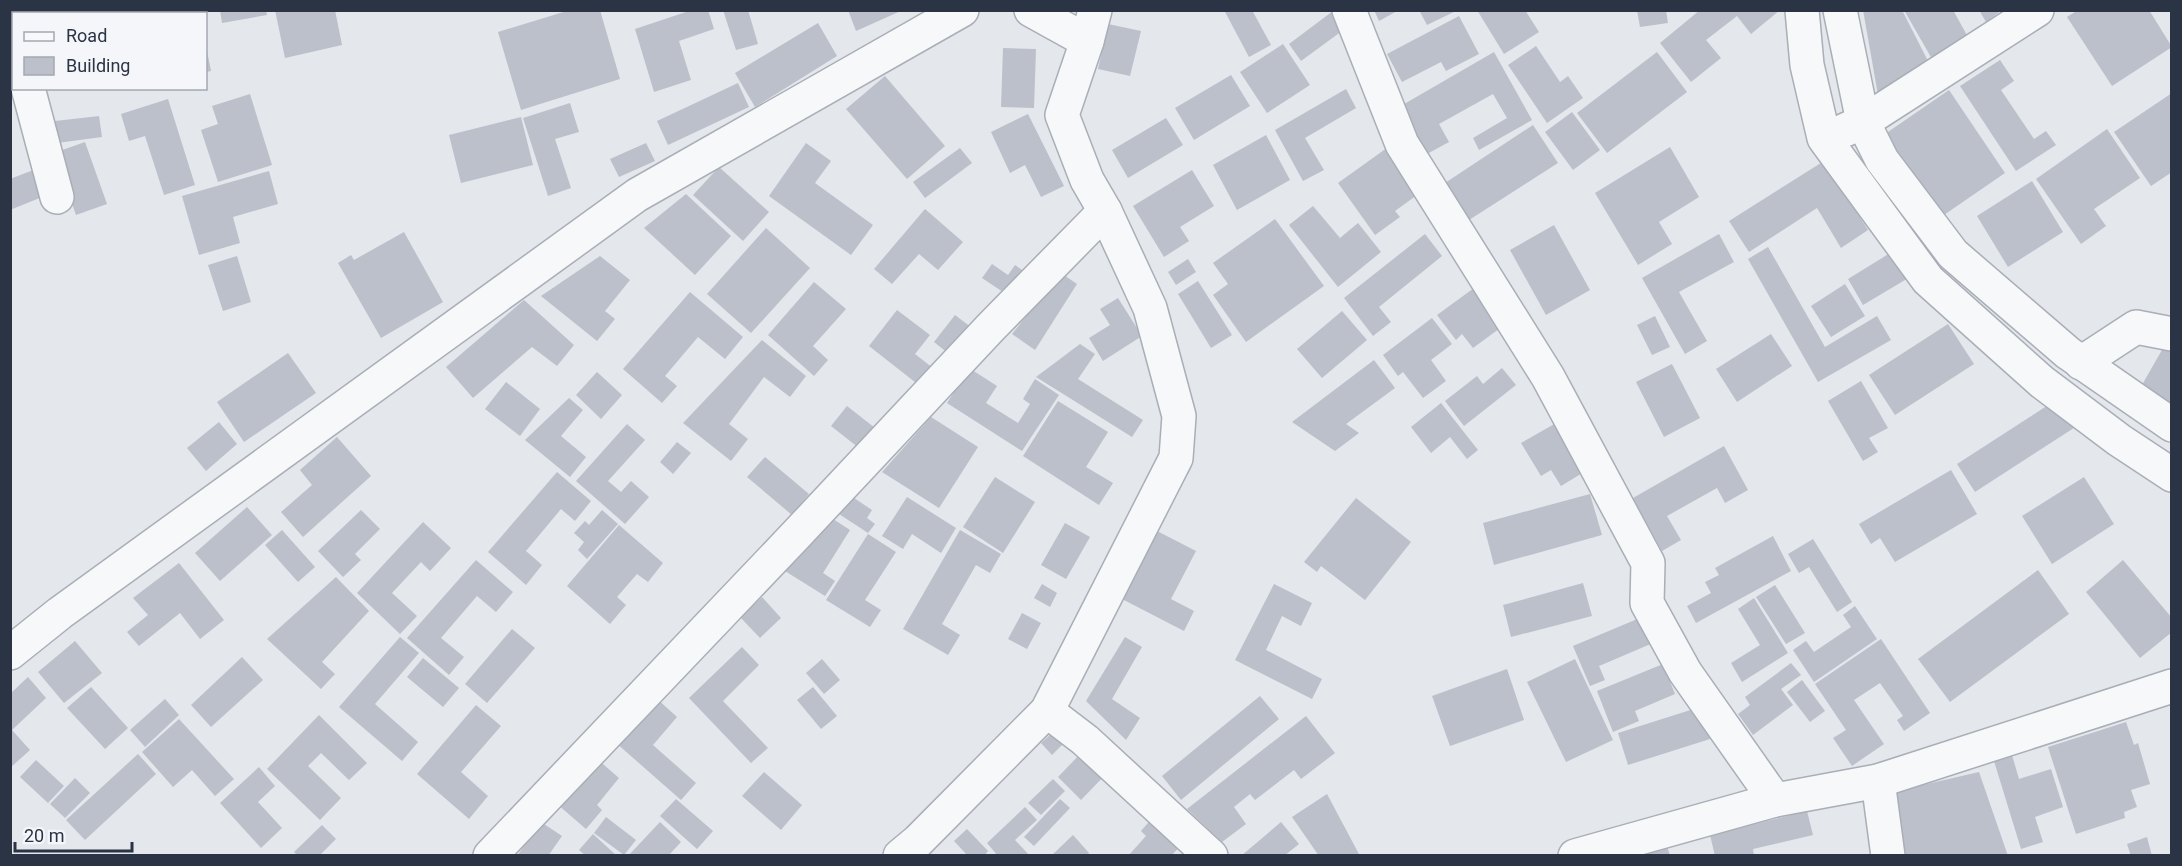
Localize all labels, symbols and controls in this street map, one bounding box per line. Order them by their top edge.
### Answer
legend [12,12,207,90]
text: Road [66,25,107,46]
text: Building [66,55,130,76]
scale bar [15,815,132,853]
text: 20 m [24,825,64,846]

